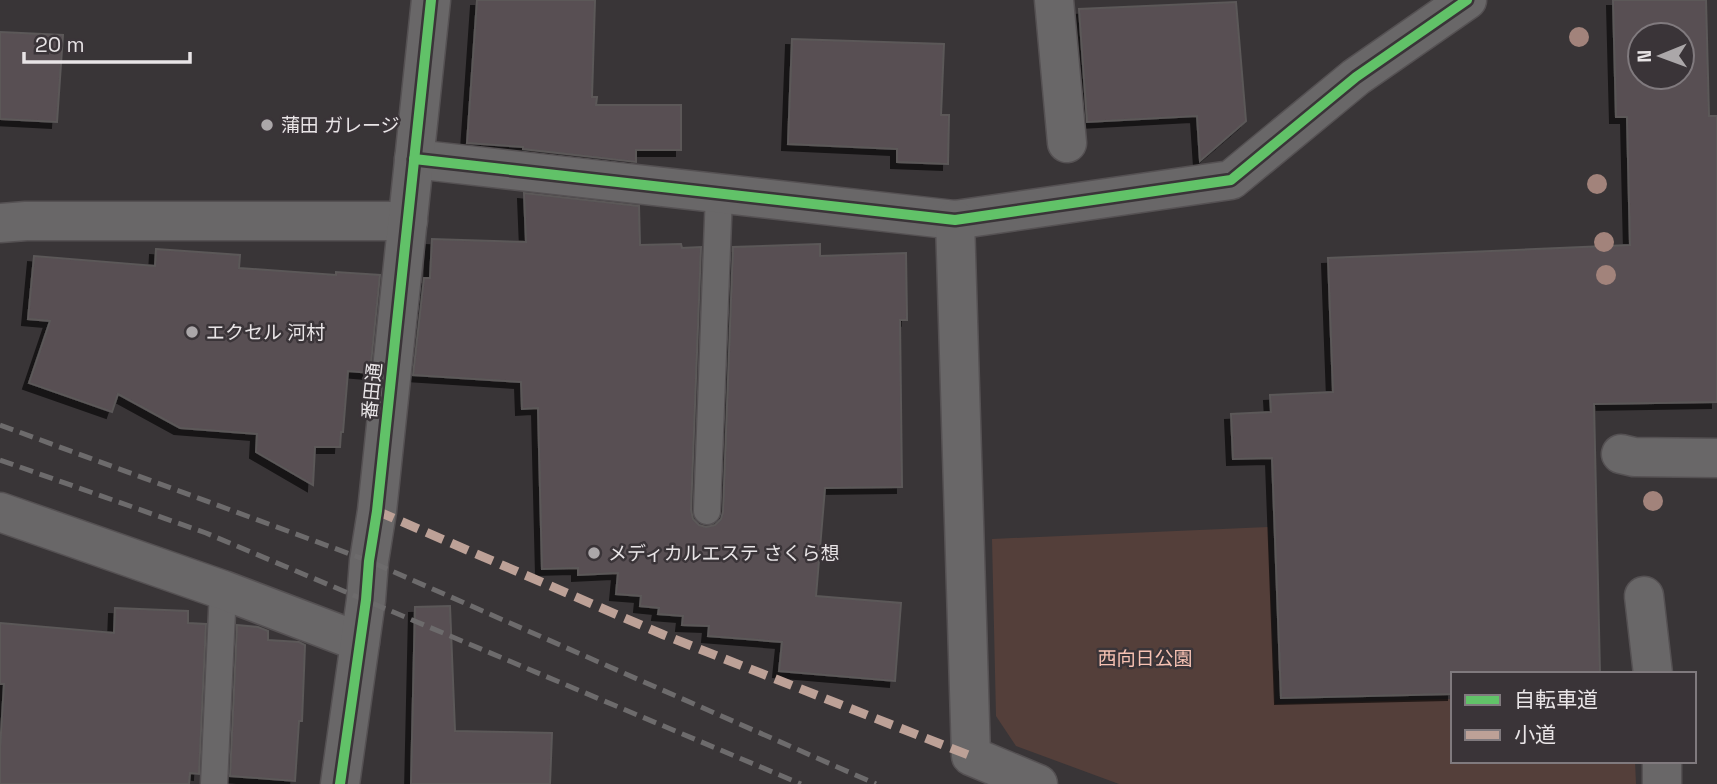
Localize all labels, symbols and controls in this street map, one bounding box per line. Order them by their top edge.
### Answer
scale bar [24,21,191,65]
north arrow [1626,21,1696,91]
text: 20 m [35,31,85,58]
text: N [1632,50,1657,63]
place label: 蒲田 ガレージ [281,113,400,138]
marker: 蒲田 ガレージ [259,117,275,133]
place label: エクセル 河村 [206,320,325,345]
marker: エクセル 河村 [184,324,200,340]
street label: 番田通 [357,361,387,421]
place label: メディカルエステ さくら想 [608,541,840,566]
marker: メディカルエステ さくら想 [586,545,602,561]
park label: 西向日公園 [1097,646,1193,671]
legend [1451,672,1696,763]
text: 自転車道 [1514,686,1598,713]
text: 小道 [1514,721,1556,748]

